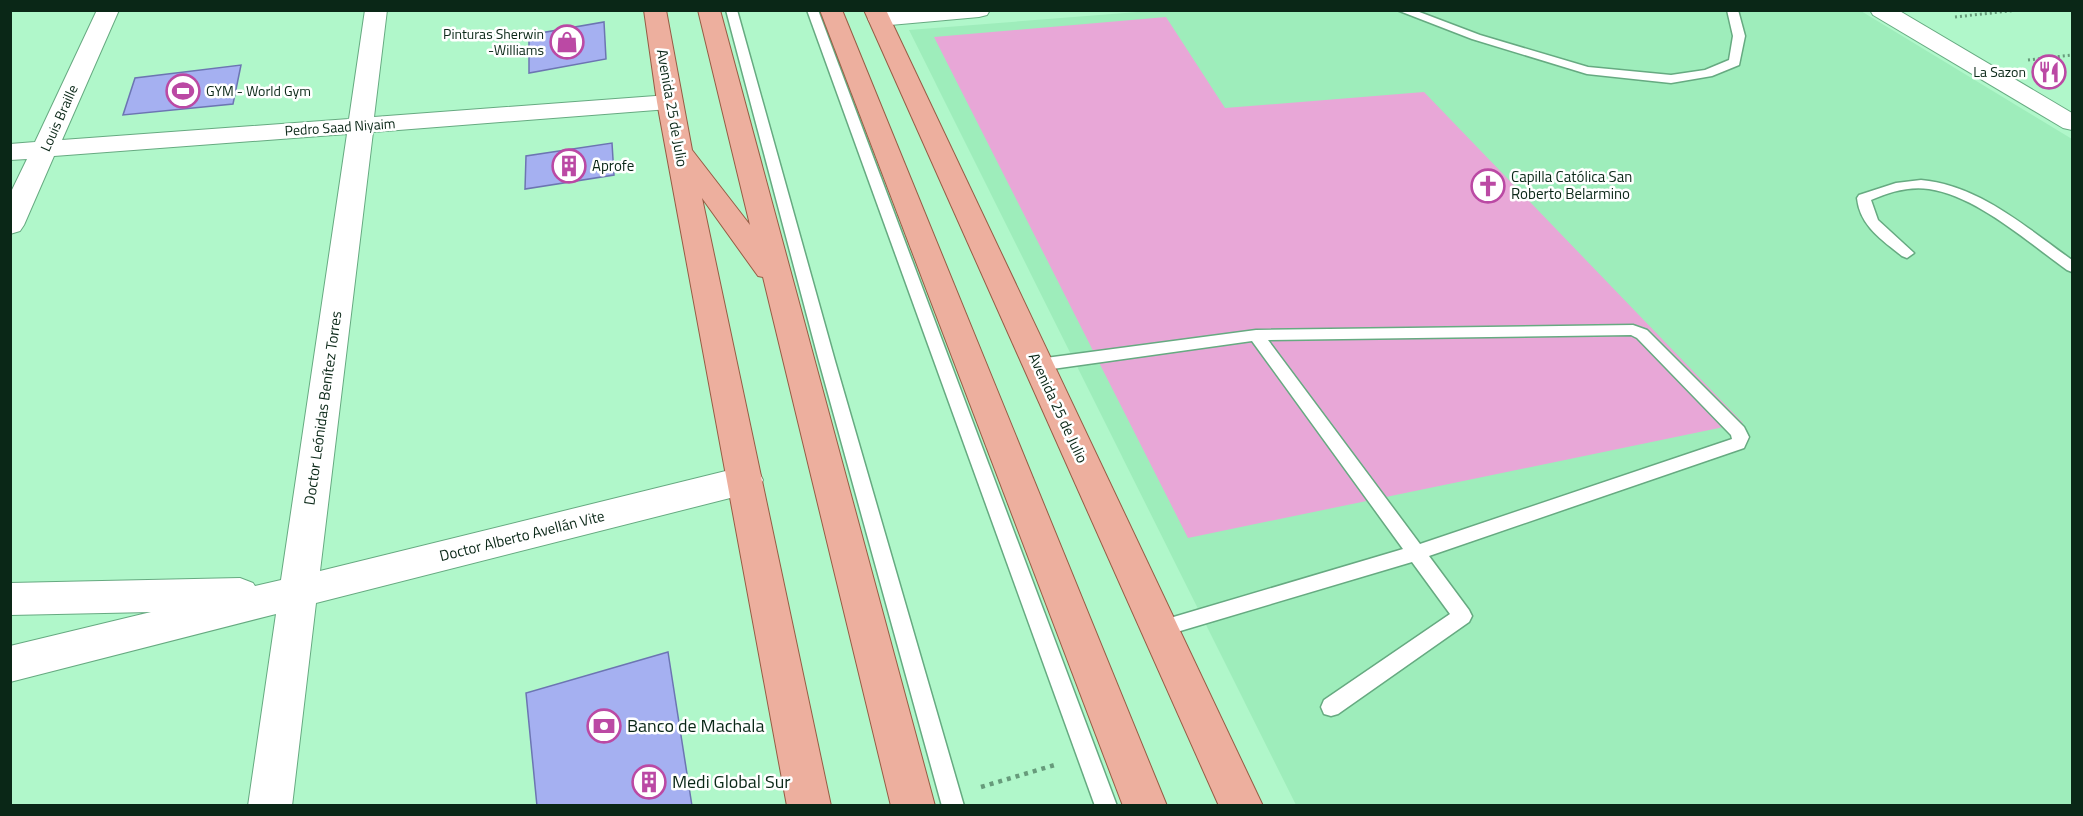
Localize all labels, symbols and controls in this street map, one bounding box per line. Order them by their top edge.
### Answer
place label: Pinturas Sherwin -Williams [443,23,544,60]
shop icon: Pinturas Sherwin -Williams [549,24,585,60]
street label: Avenida 25 de Julio [651,47,694,169]
restaurant icon: La Sazon [2031,54,2067,90]
place label: La Sazon [1973,61,2026,82]
sports icon: GYM - World Gym [165,73,201,109]
place label: GYM - World Gym [206,80,311,101]
street label: Louis Braille [34,81,83,155]
street label: Pedro Saad Niyaim [284,112,396,141]
building icon: Aprofe [551,148,587,184]
place label: Aprofe [592,154,634,177]
place label: Capilla Católica San Roberto Belarmino [1511,165,1632,205]
church icon: Capilla Católica San Roberto Belarmino [1470,168,1506,204]
street label: Doctor Leónidas Benítez Torres [297,309,348,506]
street label: Avenida 25 de Julio [1023,349,1094,467]
street label: Doctor Alberto Avellán Vite [437,504,607,567]
bank icon: Banco de Machala [586,708,622,744]
place label: Banco de Machala [627,712,764,739]
building icon: Medi Global Sur [631,764,667,800]
place label: Medi Global Sur [672,768,790,795]

